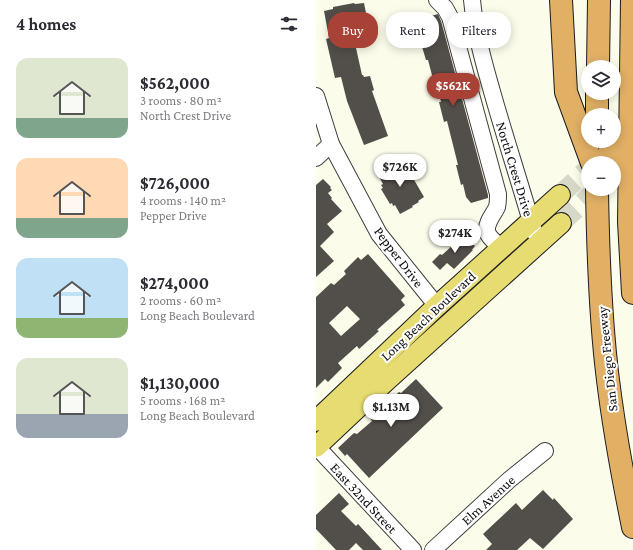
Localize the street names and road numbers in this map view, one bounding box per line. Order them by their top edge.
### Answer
street label: North Crest Drive [493,120,537,218]
street label: Pepper Drive [371,224,427,290]
street label: Long Beach Boulevard [377,268,479,364]
street label: San Diego Freeway [593,305,620,412]
street label: East 32nd Street [327,459,401,537]
street label: Elm Avenue [458,472,518,528]

